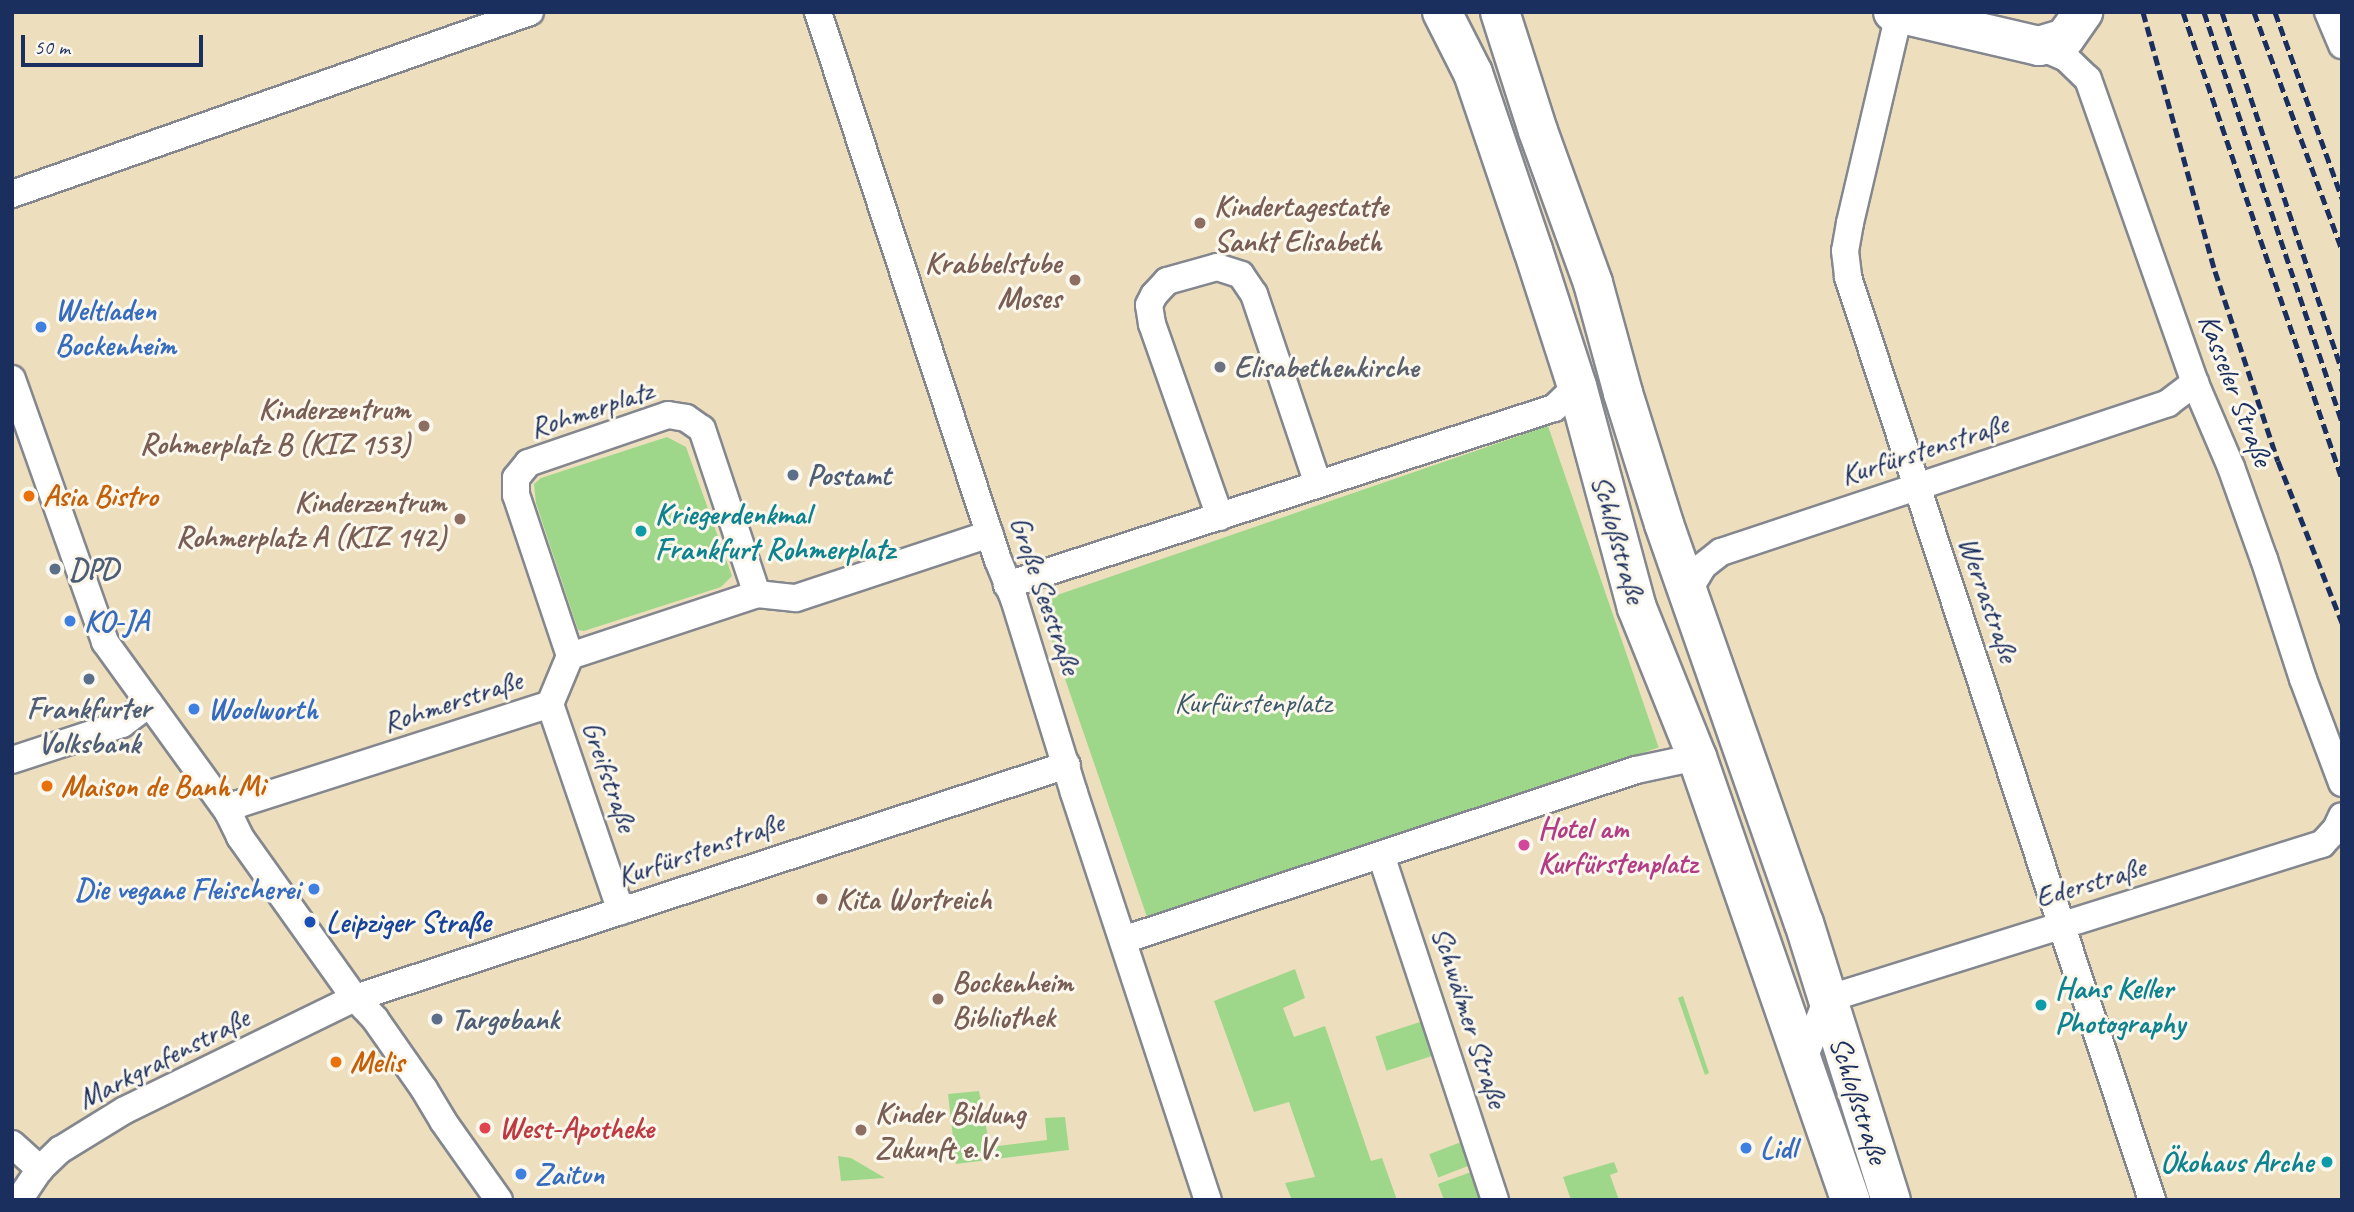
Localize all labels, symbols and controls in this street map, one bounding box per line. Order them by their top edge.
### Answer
scale bar [24,21,206,65]
text: 50 m [34,34,70,60]
place label: Kindertagestatte Sankt Elisabeth [1214,188,1388,258]
marker: Kindertagestatte Sankt Elisabeth [1192,215,1208,231]
place label: Krabbelstube Moses [925,245,1061,316]
marker: Krabbelstube Moses [1067,272,1083,288]
place label: Weltladen Bockenheim [55,292,176,362]
street label: Kasseler Straße [2190,309,2282,471]
marker: Weltladen Bockenheim [33,319,49,335]
place label: Elisabethenkirche [1234,349,1419,385]
marker: Elisabethenkirche [1212,359,1228,375]
street label: Rohmerplatz [525,372,657,446]
place label: Kinderzentrum Rohmerplatz B (KIZ 153) [140,391,410,462]
street label: Kurfürstenstraße [1836,405,2012,493]
marker: Kinderzentrum Rohmerplatz B (KIZ 153) [416,418,432,434]
place label: Postamt [807,457,891,493]
marker: Postamt [785,467,801,483]
street label: Schloßstraße [1584,471,1654,607]
place label: Asia Bistro [43,478,158,514]
place label: Kinderzentrum Rohmerplatz A (KIZ 142) [176,484,446,554]
marker: Asia Bistro [21,488,37,504]
place label: Kriegerdenkmal Frankfurt Rohmerplatz [655,496,895,566]
marker: Kinderzentrum Rohmerplatz A (KIZ 142) [452,511,468,527]
street label: Große Seestraße [1002,512,1090,678]
marker: Kriegerdenkmal Frankfurt Rohmerplatz [633,523,649,539]
street label: Werrastraße [1951,532,2027,666]
place label: DPD [69,551,118,587]
marker: DPD [47,561,63,577]
place label: KO-JA [84,603,149,639]
marker: KO-JA [62,613,78,629]
street label: Rohmerstraße [378,662,526,740]
marker: Frankfurter Volksbank [81,671,97,687]
park label: Kurfürstenplatz [1175,684,1331,720]
place label: Frankfurter Volksbank [27,690,151,760]
place label: Woolworth [208,691,318,727]
marker: Woolworth [186,701,202,717]
street label: Greifstraße [574,716,646,836]
place label: Maison de Banh Mi [61,768,266,804]
marker: Maison de Banh Mi [39,778,55,794]
street label: Kurfürstenstraße [612,804,788,894]
place label: Hotel am Kurfürstenplatz [1538,810,1697,880]
marker: Hotel am Kurfürstenplatz [1516,837,1532,853]
street label: Ederstraße [2031,848,2149,916]
place label: Die vegane Fleischerei [76,871,300,907]
marker: Die vegane Fleischerei [306,881,322,897]
place label: Kita Wortreich [836,881,992,917]
marker: Kita Wortreich [814,891,830,907]
place label: Leipziger Straße [326,904,492,940]
marker: Leipziger Straße [300,912,320,932]
street label: Schwälmer Straße [1424,922,1516,1112]
place label: Bockenheim Bibliothek [952,964,1073,1034]
place label: Hans Keller Photography [2055,970,2185,1040]
marker: Bockenheim Bibliothek [930,991,946,1007]
marker: Hans Keller Photography [2033,997,2049,1013]
street label: Markgrafenstraße [71,999,255,1117]
place label: Targobank [451,1001,559,1037]
marker: Targobank [429,1011,445,1027]
street label: Schloßstraße [1822,1032,1896,1168]
place label: Melis [350,1044,404,1080]
marker: Melis [328,1054,344,1070]
place label: Kinder Bildung Zukunft e.V. [875,1095,1025,1166]
place label: West-Apotheke [499,1110,654,1146]
marker: West-Apotheke [477,1120,493,1136]
marker: Kinder Bildung Zukunft e.V. [853,1122,869,1138]
place label: Lidl [1760,1130,1796,1166]
marker: Lidl [1738,1140,1754,1156]
place label: Ökohaus Arche [2160,1144,2313,1180]
marker: Ökohaus Arche [2319,1154,2335,1170]
place label: Zaitun [535,1156,604,1192]
marker: Zaitun [513,1166,529,1182]

